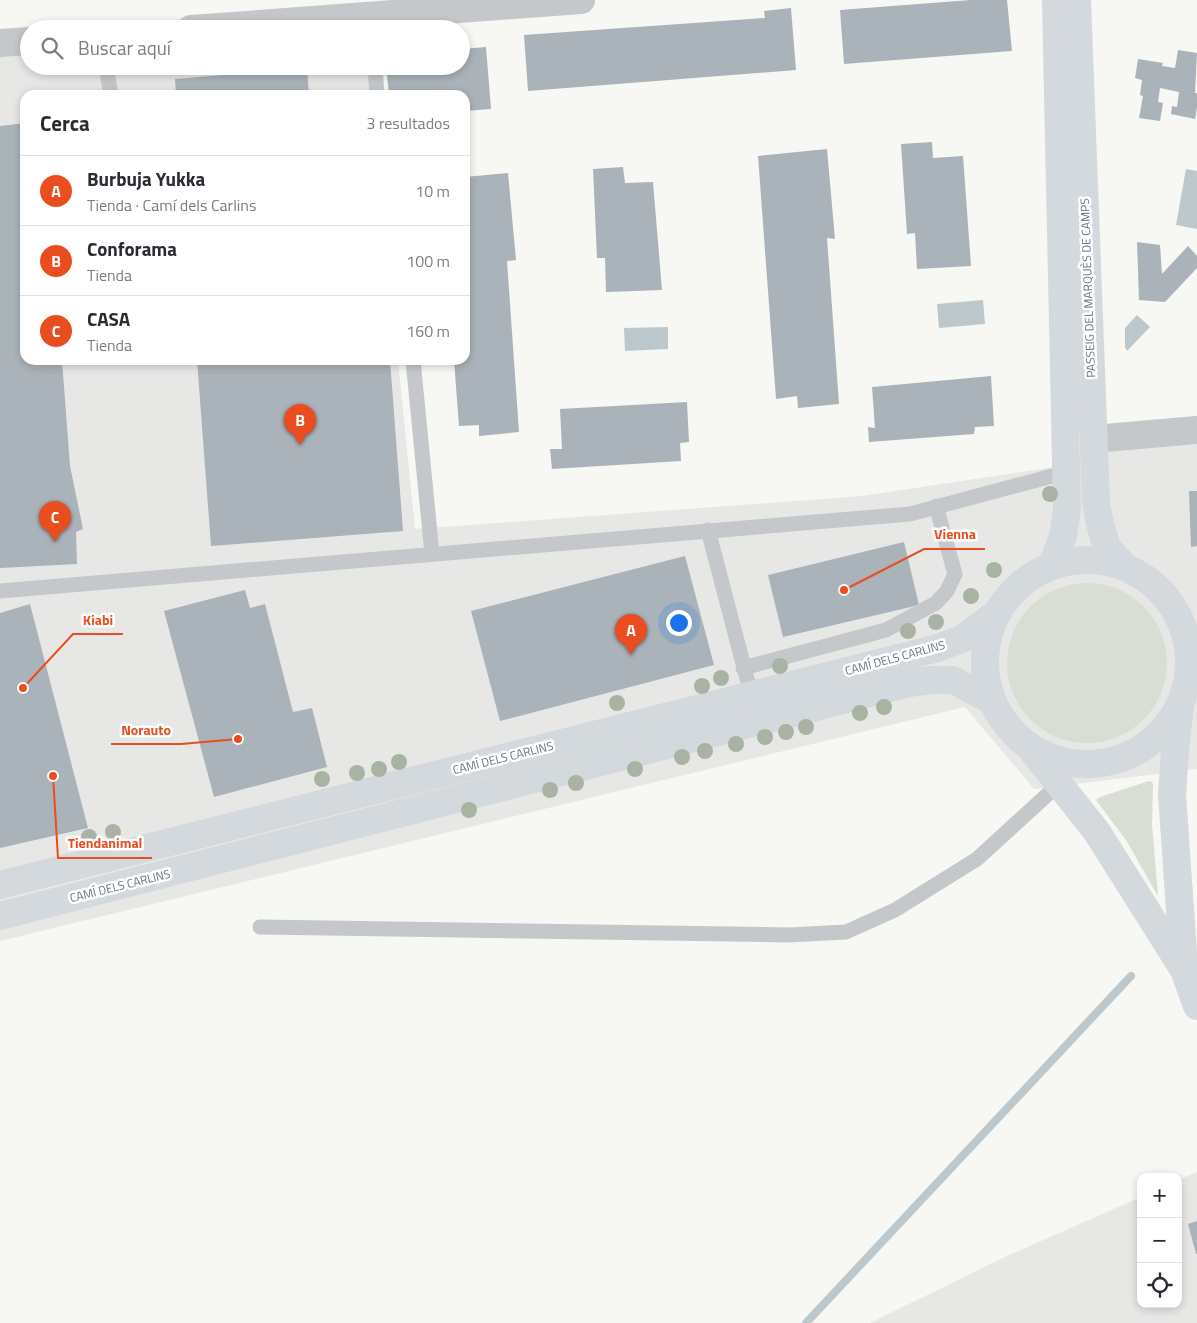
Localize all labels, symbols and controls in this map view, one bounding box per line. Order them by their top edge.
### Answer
search box [20,20,470,75]
text: Buscar aquí [78,33,171,62]
icon: search [38,34,66,62]
text: Cerca [40,107,90,139]
text: 3 resultados [366,111,450,135]
text: Burbuja Yukka [87,164,205,193]
text: A [51,179,61,203]
text: 10 m [415,179,450,203]
text: Tienda · Camí dels Carlins [87,193,256,217]
street label: PASSEIG DEL MARQUÈS DE CAMPS [1075,198,1100,378]
text: Conforama [87,234,177,263]
text: B [51,249,61,273]
text: 100 m [406,249,450,273]
text: Tienda [87,263,132,287]
text: CASA [87,304,130,333]
text: C [52,319,60,343]
text: 160 m [406,319,450,343]
text: Tienda [87,333,132,357]
pin: B [284,404,316,445]
pin: C [39,501,71,542]
callout: Vienna [924,520,985,549]
text: Vienna [934,523,976,544]
callout: Kiabi [73,605,123,634]
text: Kiabi [83,609,113,630]
your location [666,610,692,636]
pin: A [615,614,647,655]
street label: CAMÍ DELS CARLINS [843,635,947,680]
callout: Norauto [111,715,181,744]
text: Norauto [121,719,171,740]
street label: CAMÍ DELS CARLINS [451,736,555,779]
callout: Tiendanimal [58,829,152,858]
text: Tiendanimal [68,832,142,853]
street label: CAMÍ DELS CARLINS [68,864,172,907]
map controls [1137,1173,1182,1308]
button: + [1137,1173,1182,1218]
button: − [1137,1218,1182,1263]
button: locate [1137,1263,1182,1308]

